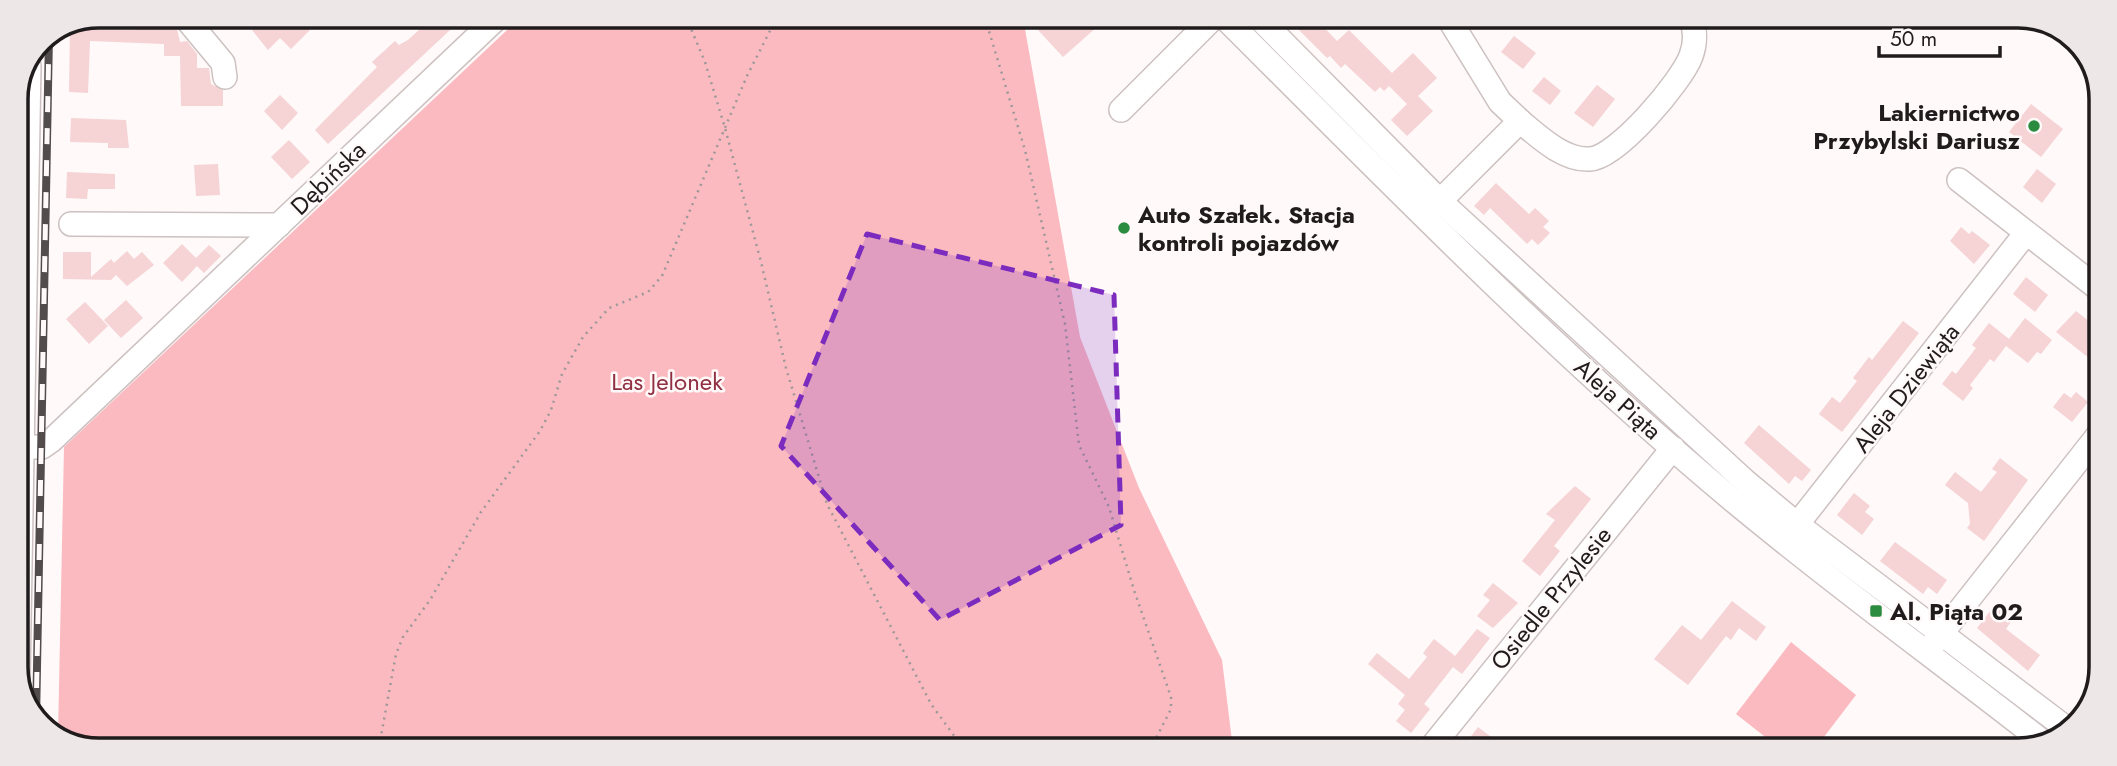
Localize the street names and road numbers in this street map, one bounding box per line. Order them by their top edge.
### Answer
street label: Dębińska [282,133,374,223]
street label: Aleja Dziewiąta [1844,316,1968,460]
street label: Aleja Piąta [1567,350,1669,448]
street label: Osiedle Przylesie [1482,519,1620,677]

